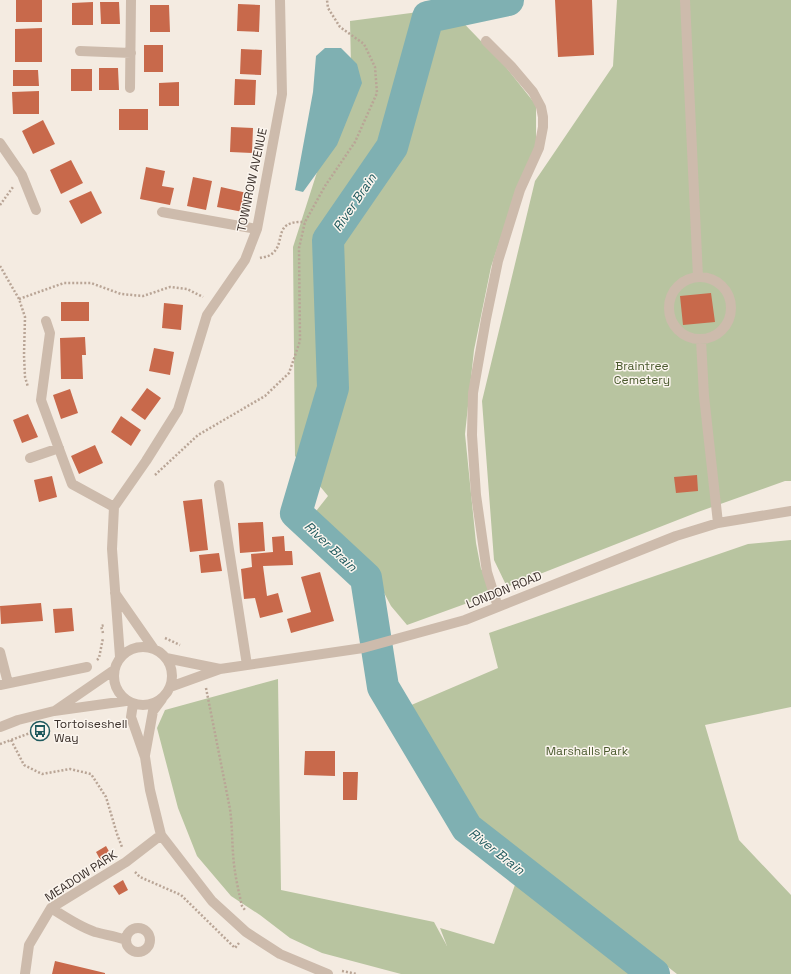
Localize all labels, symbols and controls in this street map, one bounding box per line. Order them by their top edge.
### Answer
street label: TOWNROW AVENUE [233,126,271,233]
water label: River Brain [329,169,380,234]
park label: Braintree Cemetery [614,358,670,388]
water label: River Brain [301,518,361,576]
street label: LONDON ROAD [464,568,544,612]
place label: Tortoiseshell Way [54,716,128,746]
bus stop icon: Tortoiseshell Way [29,720,51,742]
park label: Marshalls Park [546,743,629,759]
water label: River Brain [465,824,529,879]
street label: MEADOW PARK [42,846,121,905]

